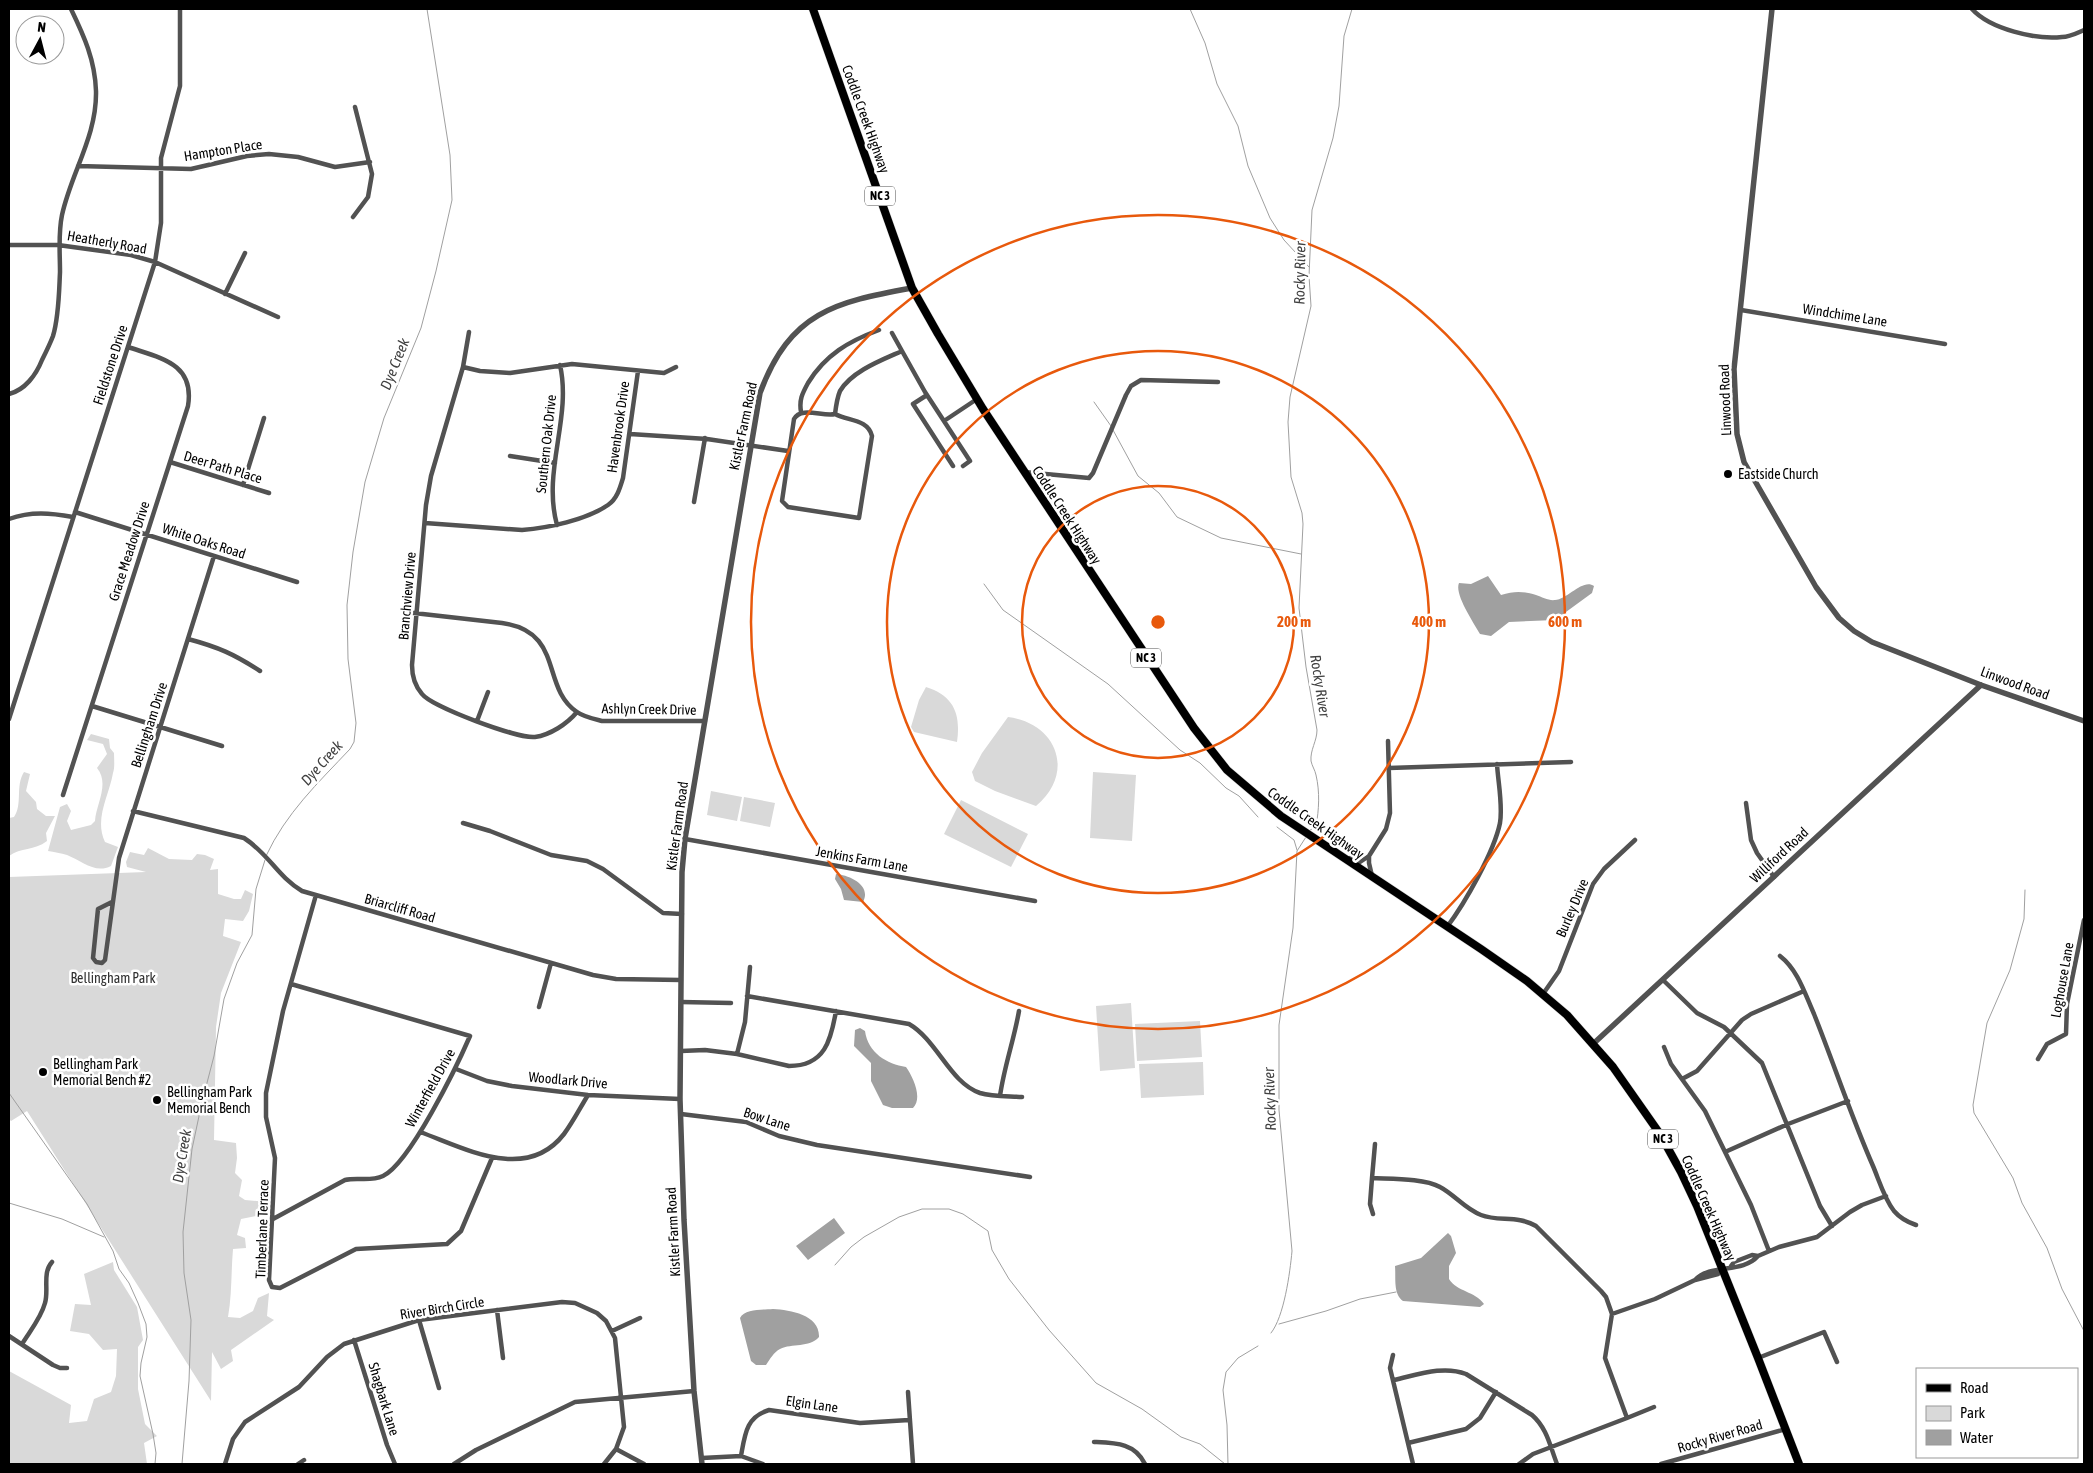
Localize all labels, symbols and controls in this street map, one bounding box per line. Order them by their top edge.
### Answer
north arrow [15,15,65,65]
text: N [37,19,47,36]
street label: Coddle Creek Highway [839,63,893,175]
street label: Hampton Place [183,136,263,164]
road number: NC 3 [865,187,895,206]
street label: Heatherly Road [66,227,148,257]
water label: Rocky River [1290,241,1309,305]
street label: Windchime Lane [1802,300,1888,330]
street label: Fieldstone Drive [90,323,130,407]
water label: Dye Creek [377,335,413,392]
street label: Linwood Road [1716,364,1734,436]
street label: Havenbrook Drive [604,380,632,474]
street label: Kistler Farm Road [726,380,760,472]
street label: Southern Oak Drive [533,394,559,494]
street label: Deer Path Place [182,448,264,486]
street label: Coddle Creek Highway [1029,463,1105,567]
place label: Eastside Church [1738,466,1818,482]
marker: Eastside Church [1722,468,1734,480]
street label: Grace Meadow Drive [105,499,153,603]
street label: White Oaks Road [160,520,248,562]
street label: Branchview Drive [395,551,419,641]
centre of rings [1149,613,1167,631]
text: 200 m [1277,613,1311,630]
text: 400 m [1411,613,1446,630]
text: 600 m [1548,613,1582,630]
road number: NC 3 [1131,648,1161,668]
water label: Rocky River [1307,653,1334,719]
street label: Linwood Road [1978,663,2052,703]
street label: Bellingham Drive [128,680,170,770]
street label: Ashlyn Creek Drive [601,700,697,718]
water label: Dye Creek [297,737,346,788]
street label: Kistler Farm Road [663,780,691,872]
street label: Coddle Creek Highway [1265,784,1367,862]
street label: Williford Road [1747,824,1811,886]
street label: Jenkins Farm Lane [815,843,909,875]
street label: Burley Drive [1552,876,1592,940]
street label: Briarcliff Road [363,890,437,926]
street label: Loghouse Lane [2047,941,2077,1019]
park label: Bellingham Park [70,970,156,986]
street label: Winterfield Drive [402,1046,458,1130]
place label: Bellingham Park Memorial Bench #2 [53,1056,151,1088]
marker: Bellingham Park Memorial Bench #2 [37,1066,49,1078]
water label: Rocky River [1260,1067,1279,1131]
street label: Woodlark Drive [528,1069,608,1091]
place label: Bellingham Park Memorial Bench [167,1084,252,1116]
marker: Bellingham Park Memorial Bench [151,1094,163,1106]
street label: Bow Lane [741,1104,793,1134]
water label: Dye Creek [169,1128,194,1184]
road number: NC 3 [1648,1130,1678,1148]
street label: Coddle Creek Highway [1679,1153,1740,1263]
street label: Timberlane Terrace [252,1179,272,1279]
street label: Kistler Farm Road [663,1187,683,1277]
street label: River Birch Circle [399,1293,485,1323]
street label: Shagbark Lane [365,1360,403,1438]
legend [1916,1368,2078,1458]
text: Road [1960,1379,1989,1396]
street label: Elgin Lane [785,1392,839,1416]
text: Park [1960,1404,1985,1421]
street label: Rocky River Road [1676,1416,1764,1456]
text: Water [1960,1429,1993,1446]

